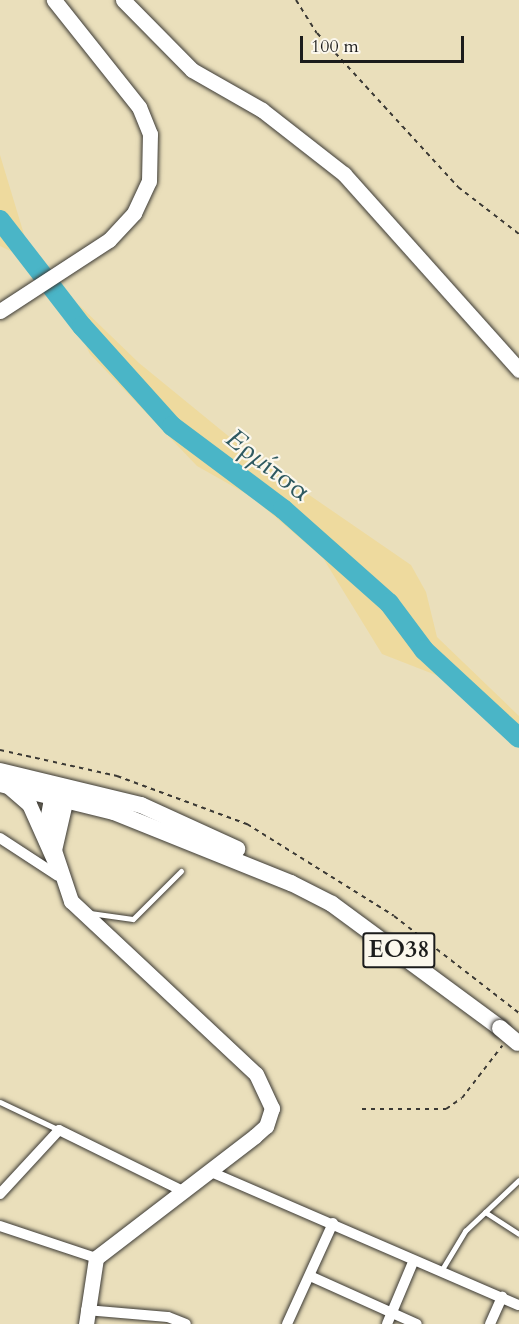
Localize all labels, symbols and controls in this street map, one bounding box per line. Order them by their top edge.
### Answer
scale bar [303,24,466,62]
text: 100 m [311,34,359,59]
water label: Ερμίτσα [220,422,316,508]
road number: ΕΟ38 [362,929,436,971]

